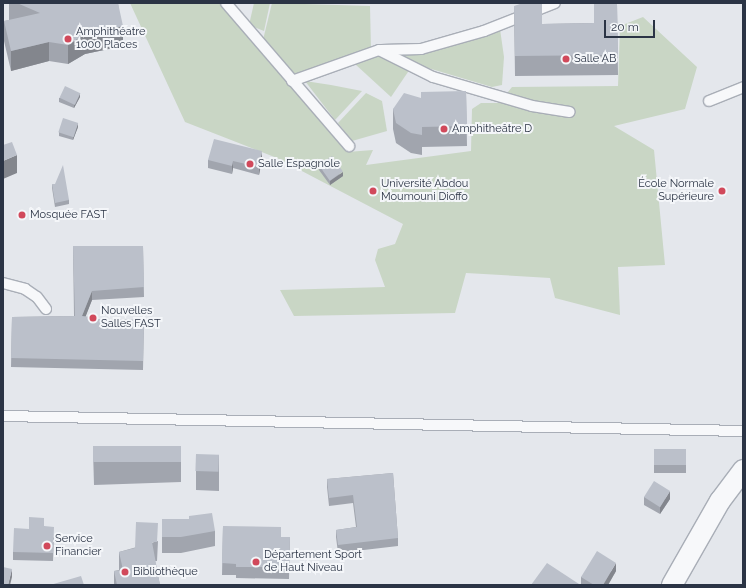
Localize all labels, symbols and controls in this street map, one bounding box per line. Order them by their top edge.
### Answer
scale bar [606,12,657,38]
text: 20 m [611,20,639,34]
place label: Amphithéatre 1000 Places [76,26,145,52]
marker: Amphithéatre 1000 Places [63,34,73,44]
place label: Salle AB [574,52,617,66]
marker: Salle AB [561,54,571,64]
place label: Amphitheâtre D [452,122,532,136]
marker: Amphitheâtre D [439,124,449,134]
place label: Salle Espagnole [258,157,340,171]
marker: Salle Espagnole [245,159,255,169]
place label: Université Abdou Moumouni Dioffo [381,178,469,204]
place label: École Normale Supérieure [638,178,714,204]
marker: Université Abdou Moumouni Dioffo [368,186,378,196]
marker: École Normale Supérieure [717,186,727,196]
place label: Mosquée FAST [30,208,107,222]
marker: Mosquée FAST [17,210,27,220]
place label: Nouvelles Salles FAST [101,305,161,331]
marker: Nouvelles Salles FAST [88,313,98,323]
place label: Service Financier [55,533,101,559]
marker: Service Financier [42,541,52,551]
place label: Département Sport de Haut Niveau [264,549,362,575]
marker: Département Sport de Haut Niveau [251,557,261,567]
place label: Bibliothèque [133,565,198,579]
marker: Bibliothèque [120,567,130,577]

